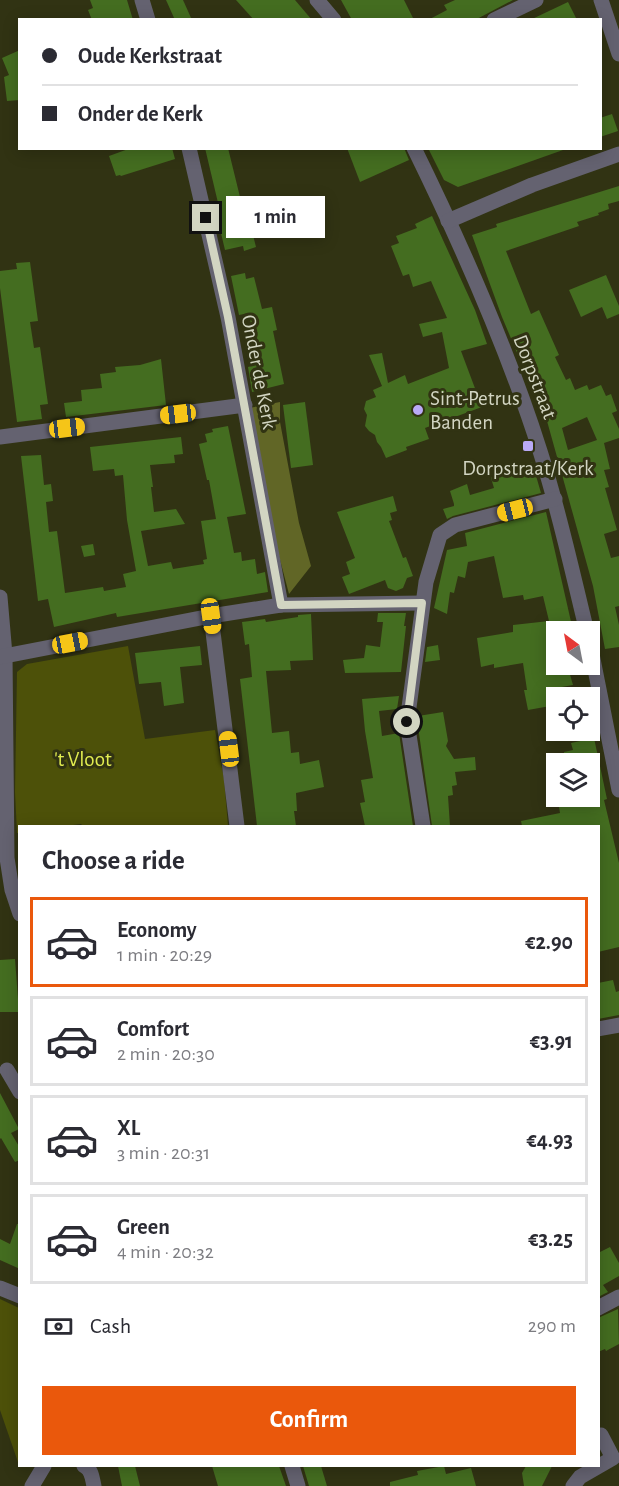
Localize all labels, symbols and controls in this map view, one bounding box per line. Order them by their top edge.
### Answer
text: Oude Kerkstraat [78,45,222,67]
text: Onder de Kerk [78,103,203,125]
callout: 1 min [227,197,326,239]
route end [192,204,219,231]
text: 1 min [254,207,297,227]
street label: Onder de Kerk [238,313,280,431]
street label: Dorpstraat [509,332,561,422]
place label: Sint-Petrus Banden [430,388,520,433]
car [159,403,197,425]
marker: Sint-Petrus Banden [411,403,425,417]
car [48,417,86,439]
marker: Dorpstraat/Kerk [521,439,535,453]
place label: Dorpstraat/Kerk [462,458,594,479]
car [495,497,535,523]
car [200,597,222,635]
north arrow [546,621,600,675]
map controls [546,621,600,807]
car [51,631,89,655]
button: locate [546,687,600,741]
route start [393,708,420,735]
car [218,730,240,768]
park label: 't Vloot [54,749,112,770]
button: layers [546,753,600,807]
text: Choose a ride [42,847,185,874]
icon: car [45,915,99,969]
text: Economy [117,919,197,941]
text: €2.90 [525,931,573,953]
text: 1 min · 20:29 [117,945,212,965]
icon: car [45,1014,99,1068]
text: Comfort [117,1018,189,1040]
text: €3.91 [530,1030,573,1052]
text: 2 min · 20:30 [117,1044,215,1064]
icon: car [45,1113,99,1167]
text: XL [117,1117,140,1139]
text: €4.93 [527,1129,573,1151]
text: 3 min · 20:31 [117,1143,210,1163]
icon: car [45,1212,99,1266]
text: Green [117,1216,170,1238]
text: €3.25 [528,1228,573,1250]
text: 4 min · 20:32 [117,1242,214,1262]
icon: cash [42,1310,75,1343]
text: Cash [90,1315,131,1337]
text: 290 m [528,1316,576,1336]
button: Confirm [42,1386,576,1455]

